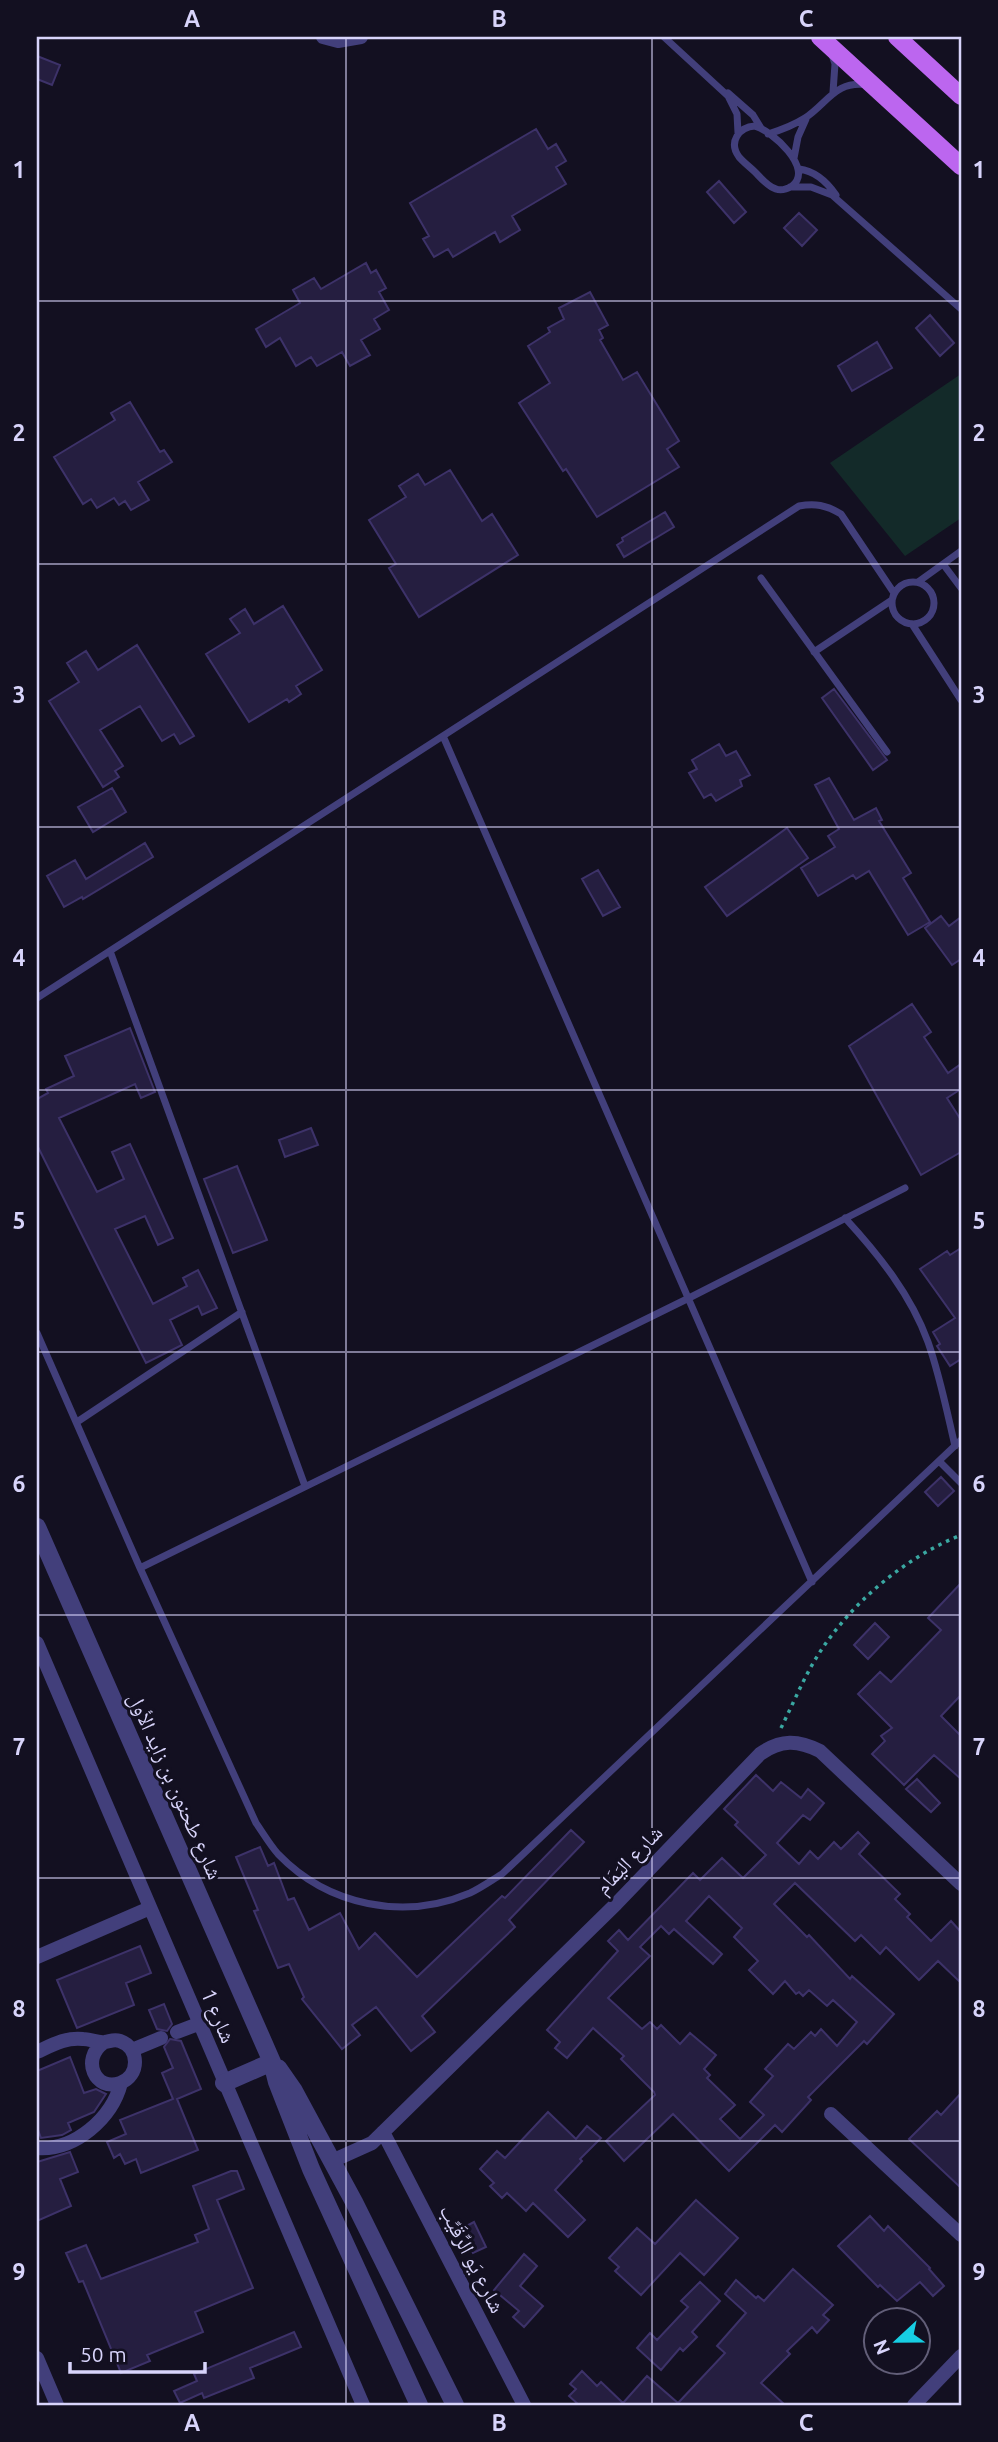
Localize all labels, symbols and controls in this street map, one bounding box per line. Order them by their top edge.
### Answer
text: A [184,6,200,31]
text: B [491,6,507,31]
text: C [799,6,814,31]
text: 1 [13,157,25,182]
text: 1 [973,157,985,182]
text: 2 [13,420,25,445]
text: 2 [973,420,985,445]
text: 3 [13,682,25,707]
text: 3 [973,682,985,707]
text: 4 [13,945,26,970]
text: 4 [973,945,986,970]
text: 5 [13,1208,25,1233]
text: 5 [973,1208,985,1233]
text: 6 [13,1471,26,1496]
text: 6 [973,1471,986,1496]
street label: شارع طحنون بن زايد الأول [122,1689,228,1883]
text: 7 [13,1734,25,1759]
text: 7 [973,1734,985,1759]
street label: شارع اليَمَام [590,1820,669,1901]
street label: شارع 1 [195,1985,241,2047]
text: 8 [13,1996,25,2021]
text: 8 [973,1996,985,2021]
street label: شارع يَو الرِّقَيِّب [434,2201,510,2317]
text: 9 [13,2259,25,2284]
text: 9 [973,2259,985,2284]
north arrow [862,2306,932,2376]
scale bar [70,2330,205,2374]
text: N [868,2337,894,2358]
text: 50 m [80,2342,127,2366]
text: A [184,2410,200,2435]
text: B [491,2410,507,2435]
text: C [799,2410,814,2435]

